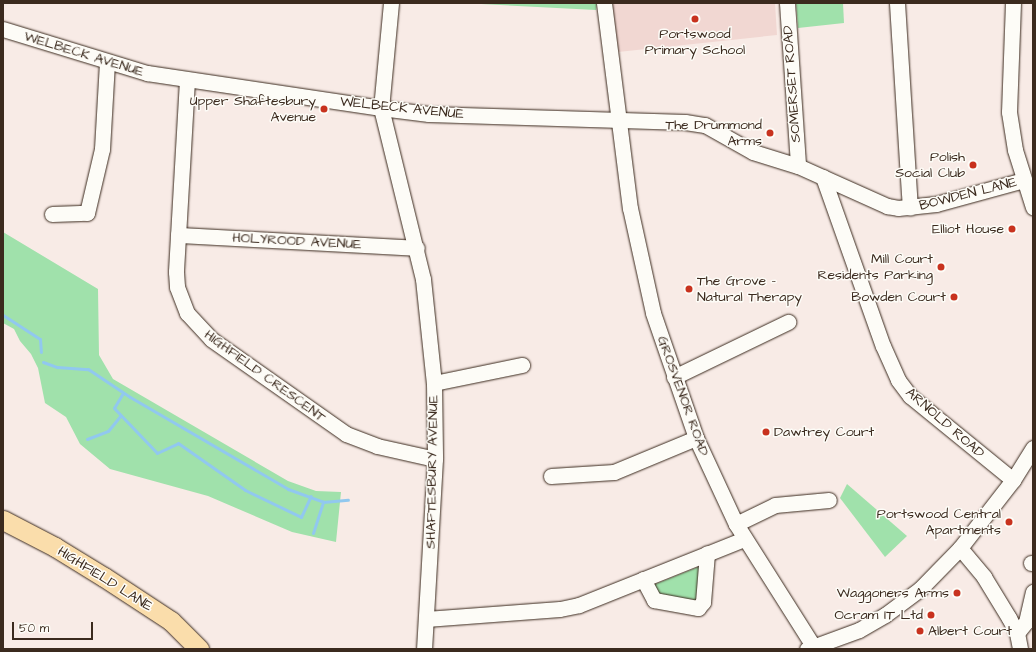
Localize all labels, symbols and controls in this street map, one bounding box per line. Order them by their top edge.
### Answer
marker: Portswood Primary School [690,14,700,24]
street label: SOMERSET ROAD [780,25,804,143]
place label: Portswood Primary School [645,26,745,58]
street label: WELBECK AVENUE [22,28,146,80]
place label: Upper Shaftesbury Avenue [190,93,316,126]
street label: WELBECK AVENUE [339,93,465,123]
marker: Upper Shaftesbury Avenue [319,104,329,114]
place label: The Drummond Arms [665,117,762,150]
marker: The Drummond Arms [765,128,775,138]
place label: Polish Social Club [895,149,965,182]
marker: Polish Social Club [968,160,978,170]
street label: BOWDEN LANE [917,174,1019,214]
place label: Elliot House [932,221,1004,237]
marker: Elliot House [1007,224,1017,234]
street label: HOLYROOD AVENUE [232,229,362,253]
place label: Mill Court Residents Parking [818,251,933,284]
marker: Mill Court Residents Parking [936,262,946,272]
place label: The Grove - Natural Therapy [697,273,802,306]
marker: The Grove - Natural Therapy [684,284,694,294]
place label: Bowden Court [851,289,946,305]
marker: Bowden Court [949,292,959,302]
street label: HIGHFIELD CRESCENT [201,326,329,426]
street label: GROSVENOR ROAD [654,334,712,458]
street label: ARNOLD ROAD [902,384,988,462]
street label: SHAFTESBURY AVENUE [422,395,442,549]
place label: Dawtrey Court [774,424,874,440]
marker: Dawtrey Court [761,427,771,437]
place label: Portswood Central Apartments [877,506,1001,538]
marker: Portswood Central Apartments [1004,517,1014,527]
street label: HIGHFIELD LANE [54,543,156,615]
place label: Waggoners Arms [837,585,949,601]
marker: Waggoners Arms [952,588,962,598]
place label: Ocram IT Ltd [834,607,923,623]
marker: Ocram IT Ltd [926,610,936,620]
scale bar [14,614,95,640]
text: 50 m [19,620,49,637]
place label: Albert Court [928,623,1012,639]
marker: Albert Court [915,626,925,636]

